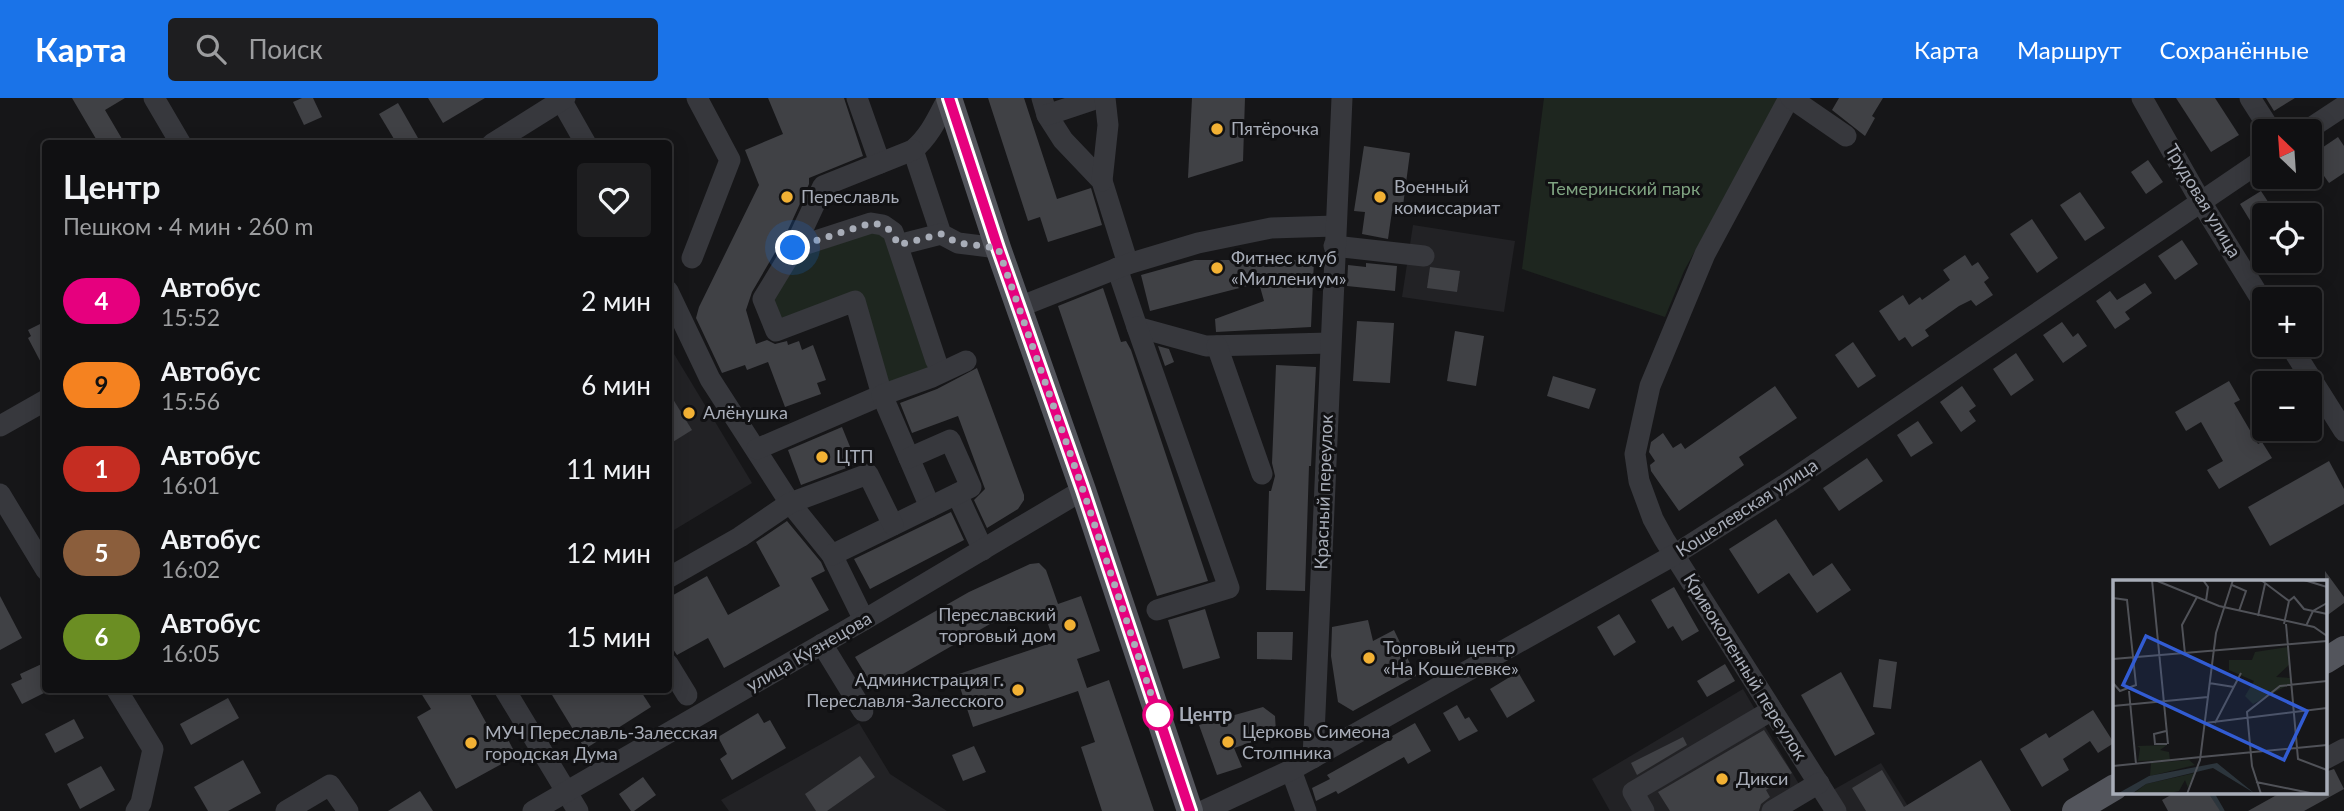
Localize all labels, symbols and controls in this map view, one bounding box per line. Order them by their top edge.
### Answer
search box [168,18,658,81]
text: Карта [35,29,126,69]
icon: search [192,30,230,68]
text: Поиск [248,33,323,65]
text: Карта [1914,35,1979,64]
text: Маршрут [2017,35,2122,64]
text: Сохранённые [2160,35,2309,64]
place label: Пятёрочка [1231,117,1319,139]
north arrow [2252,119,2322,189]
map controls [2252,119,2322,441]
marker: Пятёрочка [1209,121,1225,137]
street label: Трудовая улица [2161,140,2246,261]
button: heart [577,163,651,237]
text: Центр [63,166,160,206]
place label: Военный комиссариат [1394,175,1500,218]
park label: Темеринский парк [1548,177,1701,199]
place label: Переславль [801,185,900,207]
marker: Переславль [779,189,795,205]
marker: Военный комиссариат [1372,189,1388,205]
button: locate [2252,203,2322,273]
text: Пешком · 4 мин · 260 m [63,212,313,240]
your location [775,230,810,265]
place label: Фитнес клуб «Миллениум» [1231,246,1346,289]
marker: Фитнес клуб «Миллениум» [1209,260,1225,276]
text: Автобус [161,271,260,303]
text: 2 мин [581,285,651,317]
text: 4 [95,286,108,315]
button: + [2252,287,2322,357]
text: 15:52 [161,303,220,331]
text: Автобус [161,355,260,387]
text: 6 мин [581,369,651,401]
text: 9 [95,370,108,399]
button: − [2252,371,2322,441]
text: 15:56 [161,387,220,415]
place label: Алёнушка [703,401,788,423]
marker: Алёнушка [681,405,697,421]
street label: Красный переулок [1309,413,1337,570]
text: Автобус [161,439,260,471]
place label: ЦТП [836,445,874,467]
marker: ЦТП [814,449,830,465]
text: 11 мин [566,453,651,485]
street label: Кошелевская улица [1672,453,1821,561]
text: 1 [95,454,108,483]
text: 16:01 [161,471,220,499]
text: Автобус [161,523,260,555]
text: 12 мин [566,537,651,569]
text: 5 [95,538,108,567]
text: 16:02 [161,555,220,583]
street label: Кривоколенный переулок [1679,569,1813,765]
inset map [2113,580,2326,794]
place label: Переславский торговый дом [938,603,1056,646]
street label: улица Кузнецова [742,606,875,696]
text: Автобус [161,607,260,639]
marker: Переславский торговый дом [1062,617,1078,633]
text: 15 мин [566,621,651,653]
text: 6 [95,622,108,651]
place label: Торговый центр «На Кошелевке» [1383,636,1519,679]
text: 16:05 [161,639,220,667]
marker: Торговый центр «На Кошелевке» [1361,650,1377,666]
place label: Администрация г. Переславля-Залесского [806,668,1004,711]
marker: Администрация г. Переславля-Залесского [1010,682,1026,698]
marker: Центр [1143,700,1173,730]
place label: Центр [1179,703,1232,725]
place label: Церковь Симеона Столпника [1242,720,1390,763]
place label: МУЧ Переславль-Залесская городская Дума [485,721,718,764]
marker: Церковь Симеона Столпника [1220,734,1236,750]
marker: МУЧ Переславль-Залесская городская Дума [463,735,479,751]
place label: Дикси [1736,767,1788,789]
marker: Дикси [1714,771,1730,787]

